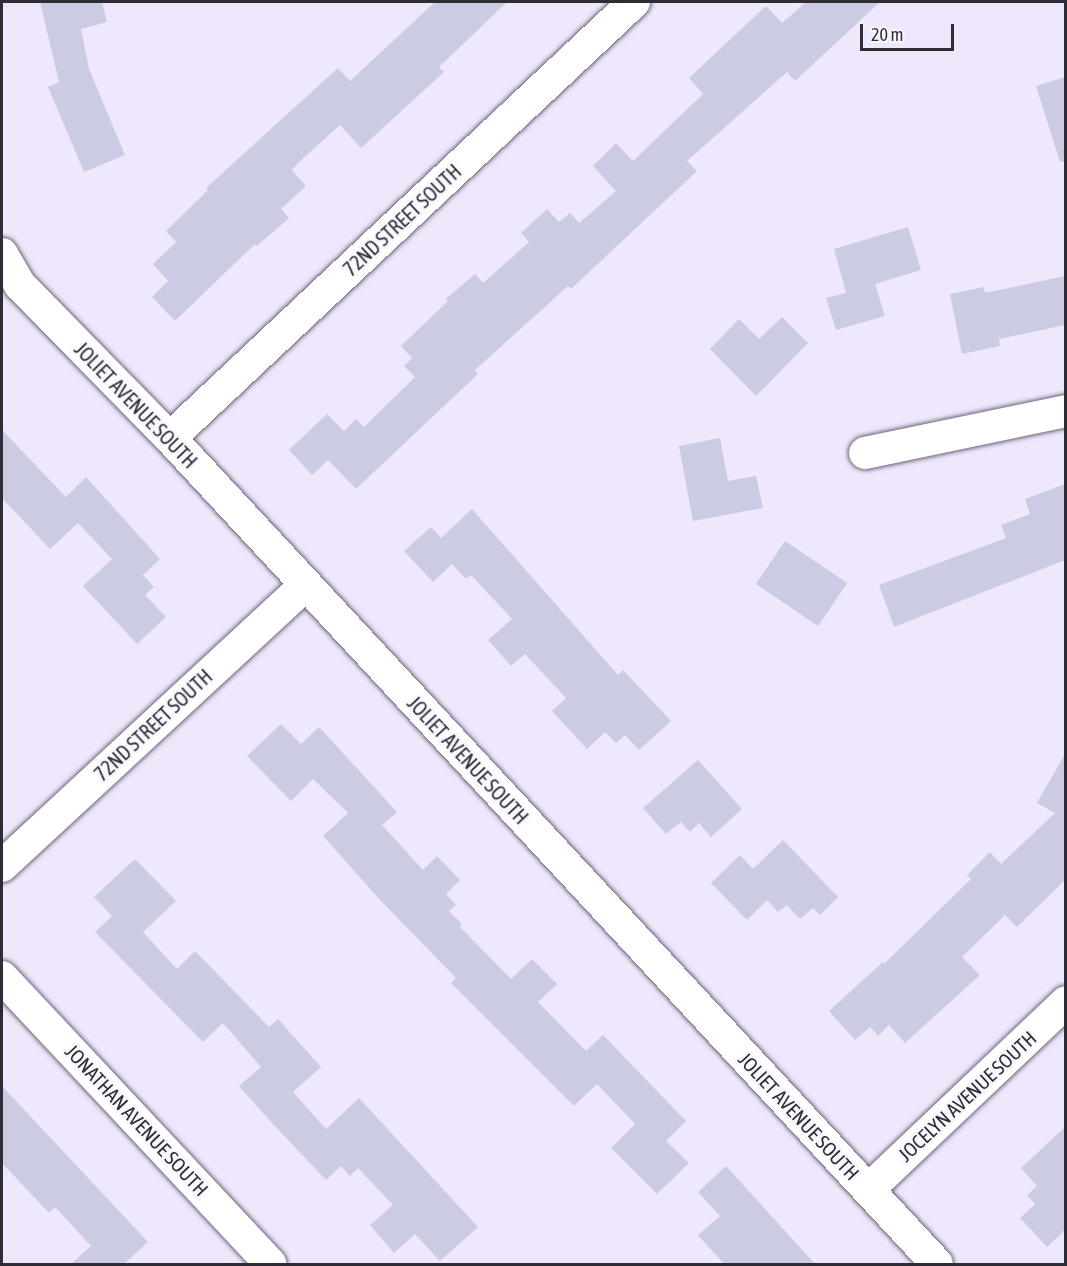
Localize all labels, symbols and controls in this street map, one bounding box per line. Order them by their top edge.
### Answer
scale bar [863,12,958,50]
text: 20 m [871,24,903,45]
street label: 72ND STREET SOUTH [338,159,466,281]
street label: JOLIET AVENUE SOUTH [70,337,202,473]
street label: 72ND STREET SOUTH [89,664,217,786]
street label: JOLIET AVENUE SOUTH [403,691,533,829]
street label: JOCELYN AVENUE SOUTH [893,1026,1041,1166]
street label: JONATHAN AVENUE SOUTH [61,1039,213,1201]
street label: JOLIET AVENUE SOUTH [734,1047,864,1185]

